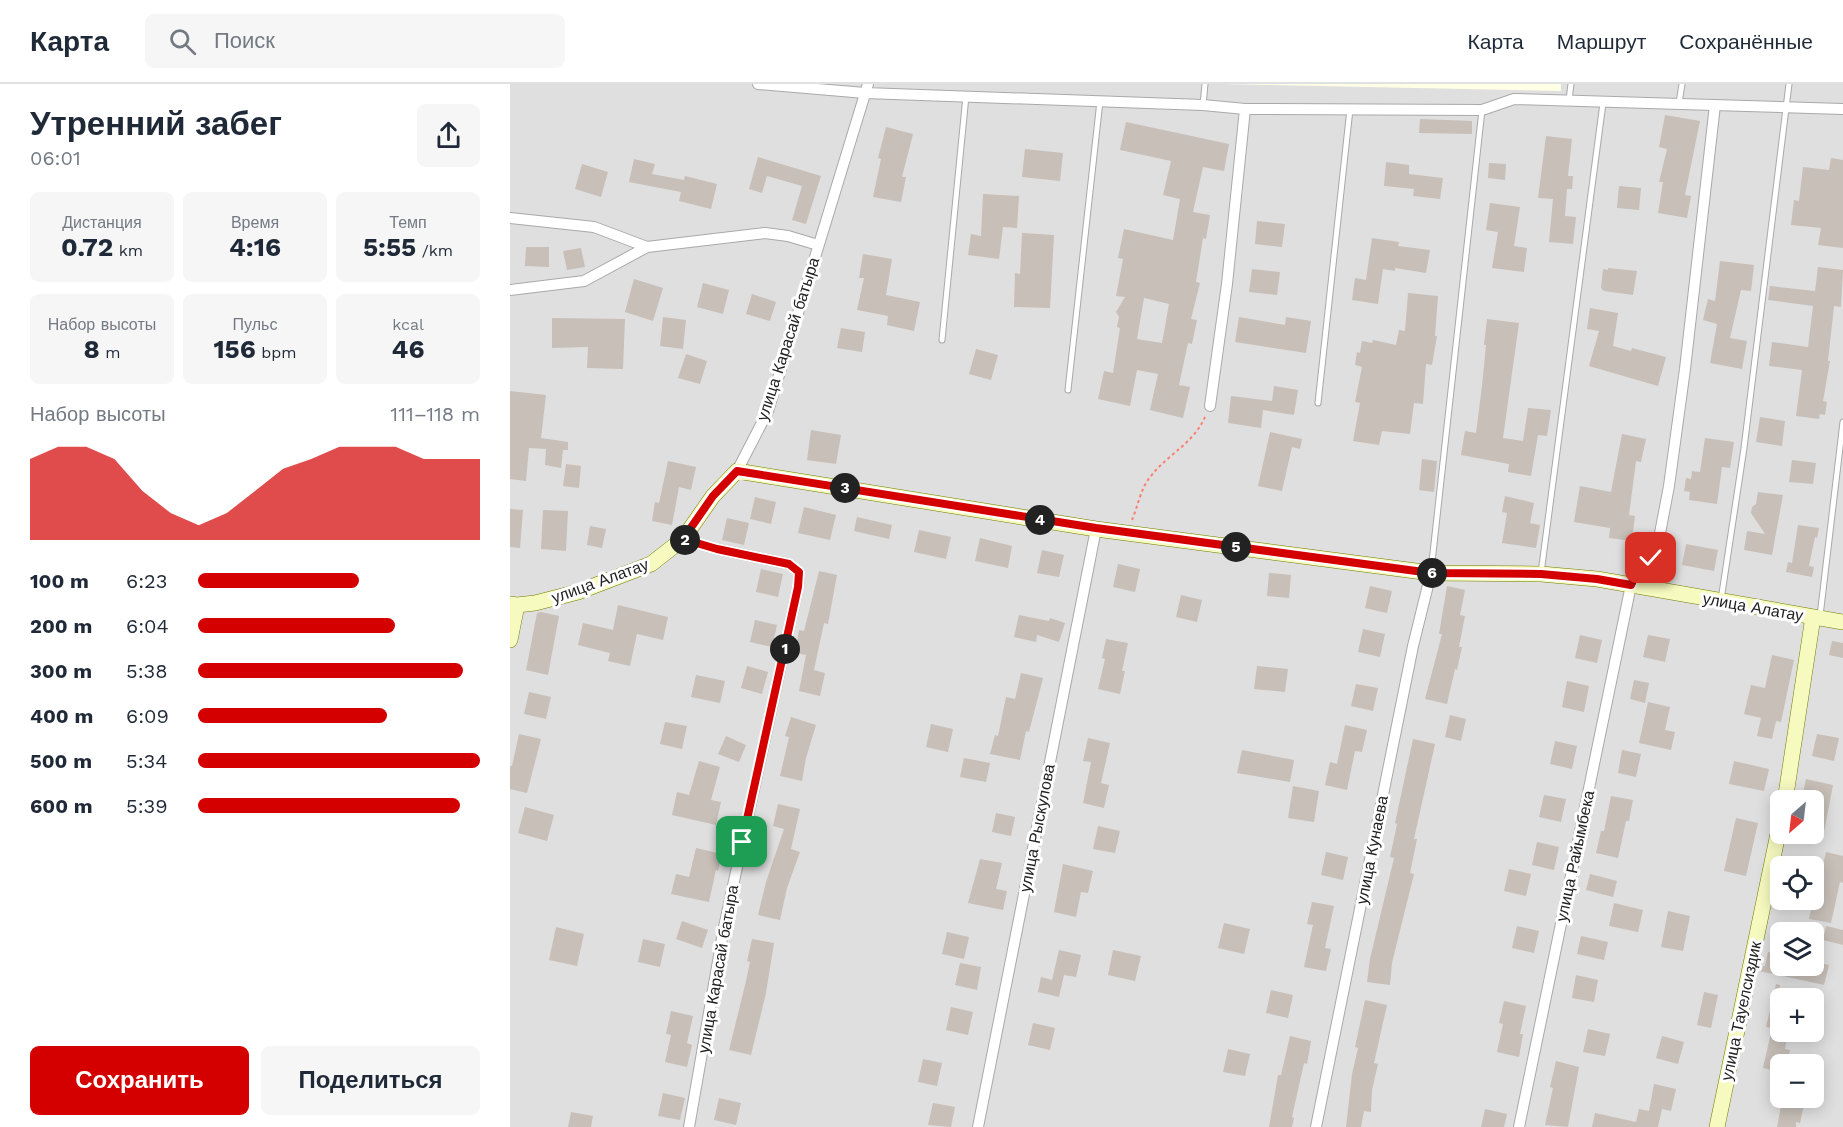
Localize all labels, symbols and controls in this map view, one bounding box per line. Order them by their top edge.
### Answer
search box [145,14,565,68]
text: Карта [30,25,109,58]
icon: search [166,25,199,58]
text: Поиск [214,28,275,53]
text: Карта [1468,29,1524,54]
text: Маршрут [1557,29,1646,54]
text: Сохранённые [1679,29,1813,54]
text: Утренний забег [30,104,282,143]
button: share [417,104,480,167]
text: 06:01 [30,146,81,170]
text: Дистанция [62,213,142,232]
text: Время [231,213,279,232]
text: Темп [389,213,427,232]
text: 0.72 [61,232,113,262]
text: 4:16 [229,232,281,262]
text: 5:55 [363,232,416,262]
text: km [113,241,143,260]
text: /km [416,241,453,260]
street label: улица Карасай батыра [753,255,823,423]
text: Набор высоты [48,315,156,334]
text: Пульс [233,315,277,334]
text: kcal [392,315,424,334]
text: 8 [83,334,100,364]
text: 156 [213,334,256,364]
text: 46 [392,334,424,364]
text: m [100,343,121,362]
text: bpm [256,343,297,362]
text: Набор высоты [30,402,166,426]
text: 111–118 m [390,402,480,426]
pin: 3 [830,473,860,503]
text: 3 [840,478,850,497]
pin: 4 [1025,505,1055,535]
text: 4 [1035,510,1045,529]
pin: 2 [670,525,700,555]
text: 2 [680,530,690,549]
pin: 5 [1221,532,1251,562]
pin [1625,532,1676,583]
text: 5 [1231,537,1241,556]
icon: check [1634,541,1667,574]
street label: улица Алатау [549,555,651,607]
pin: 6 [1417,558,1447,588]
text: 6 [1427,563,1437,582]
text: 100 m [30,569,89,593]
text: 6:23 [126,569,167,593]
street label: улица Алатау [1701,589,1805,625]
text: 200 m [30,614,92,638]
text: 6:04 [126,614,169,638]
pin: 1 [770,634,800,664]
text: 1 [782,639,788,658]
text: 300 m [30,659,92,683]
text: 5:38 [126,659,168,683]
text: 400 m [30,704,93,728]
text: 6:09 [126,704,169,728]
text: 500 m [30,749,92,773]
text: 5:34 [126,749,167,773]
street label: улица Рыскулова [1015,762,1059,894]
street label: улица Райымбека [1552,788,1598,923]
north arrow [1770,790,1824,844]
map controls [1770,790,1824,1108]
text: 600 m [30,794,93,818]
text: 5:39 [126,794,168,818]
street label: улица Кунаева [1352,794,1392,906]
pin [716,816,767,867]
icon: arrive [725,825,758,858]
button: locate [1770,856,1824,910]
street label: улица Карасай батыра [694,883,742,1055]
button: layers [1770,922,1824,976]
street label: улица Тауелсиздик [1717,939,1765,1082]
button: + [1770,988,1824,1042]
button: Сохранить [30,1046,249,1115]
button: Поделиться [261,1046,480,1115]
button: − [1770,1054,1824,1108]

